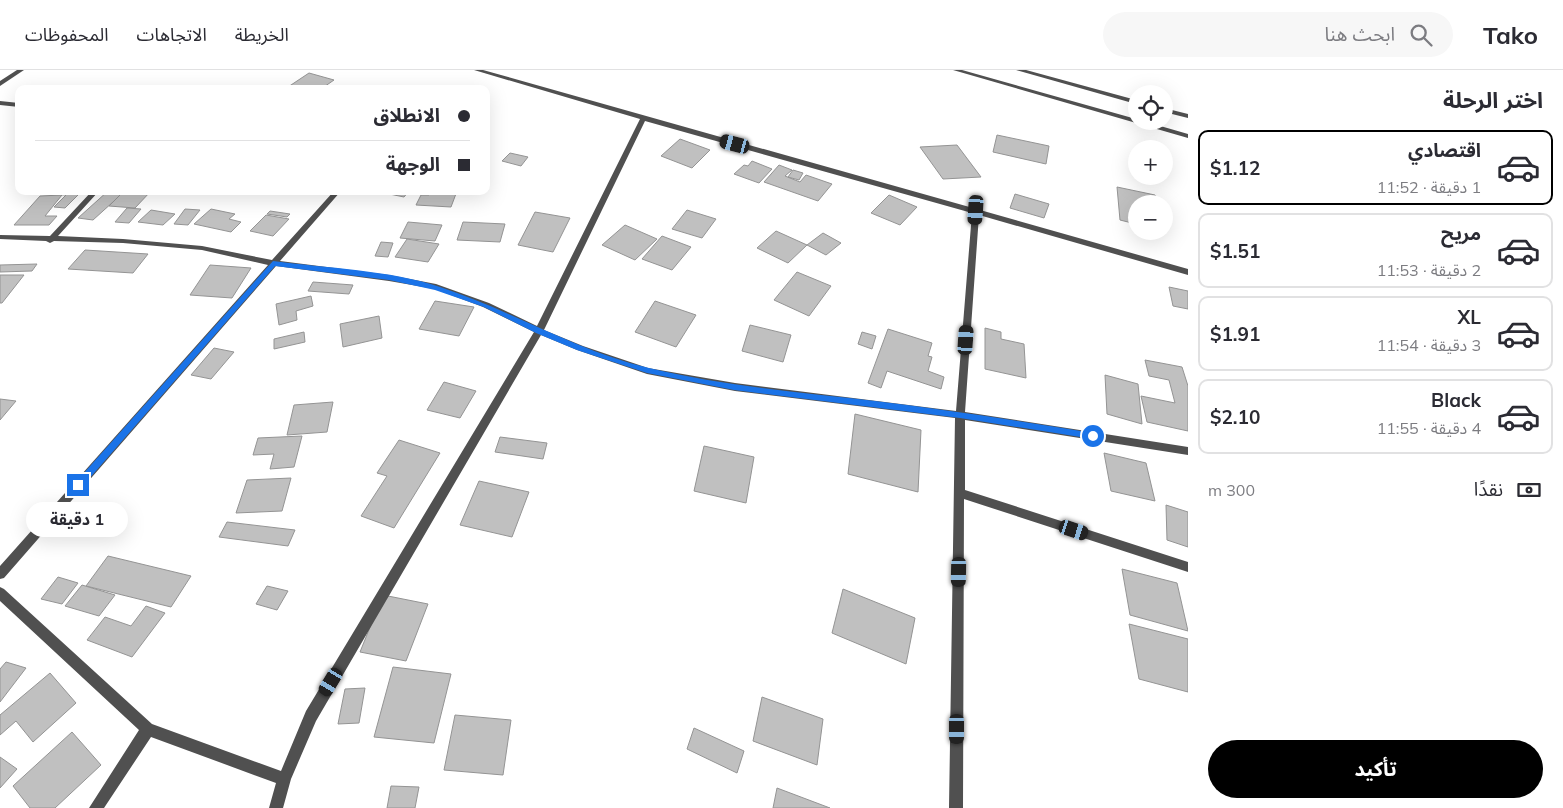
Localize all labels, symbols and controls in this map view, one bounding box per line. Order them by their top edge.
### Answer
search box [1103,12,1453,57]
text: Tako [1483,20,1538,50]
icon: search [1407,21,1435,49]
text: ابحث هنا [1324,22,1395,46]
text: المحفوظات [25,23,109,46]
text: الاتجاهات [137,23,207,46]
text: الخريطة [235,23,289,46]
map controls [1128,85,1173,240]
button: locate [1128,85,1173,130]
text: اختر الرحلة [1443,86,1543,114]
text: الانطلاق [374,103,440,127]
car [718,133,751,155]
text: اقتصادي [1408,138,1481,162]
button: + [1128,140,1173,185]
icon: car [1496,145,1541,190]
text: الوجهة [386,152,440,176]
text: $1.12 [1210,156,1260,180]
text: 1 دقيقة · 11:52 [1377,177,1481,197]
car [967,195,984,225]
button: − [1128,195,1173,240]
text: مريح [1441,221,1481,245]
icon: car [1496,228,1541,273]
text: $1.51 [1210,239,1260,263]
text: 2 دقيقة · 11:53 [1377,260,1481,280]
text: XL [1458,305,1481,329]
icon: car [1496,311,1541,356]
text: $1.91 [1210,322,1260,346]
car [957,325,974,355]
text: 3 دقيقة · 11:54 [1377,335,1481,355]
text: Black [1431,388,1481,412]
icon: car [1496,394,1541,439]
text: $2.10 [1210,405,1260,429]
text: 4 دقيقة · 11:55 [1377,418,1481,438]
route start [1082,425,1104,447]
route end [67,474,89,496]
icon: cash [1515,476,1543,504]
text: نقدًا [1474,477,1503,501]
text: 300 m [1208,480,1255,500]
callout: 1 دقيقة [27,502,129,538]
text: 1 دقيقة [50,509,104,529]
car [1057,518,1090,542]
car [951,557,966,587]
car [316,665,345,699]
car [949,714,964,744]
button: تأكيد [1208,740,1543,798]

